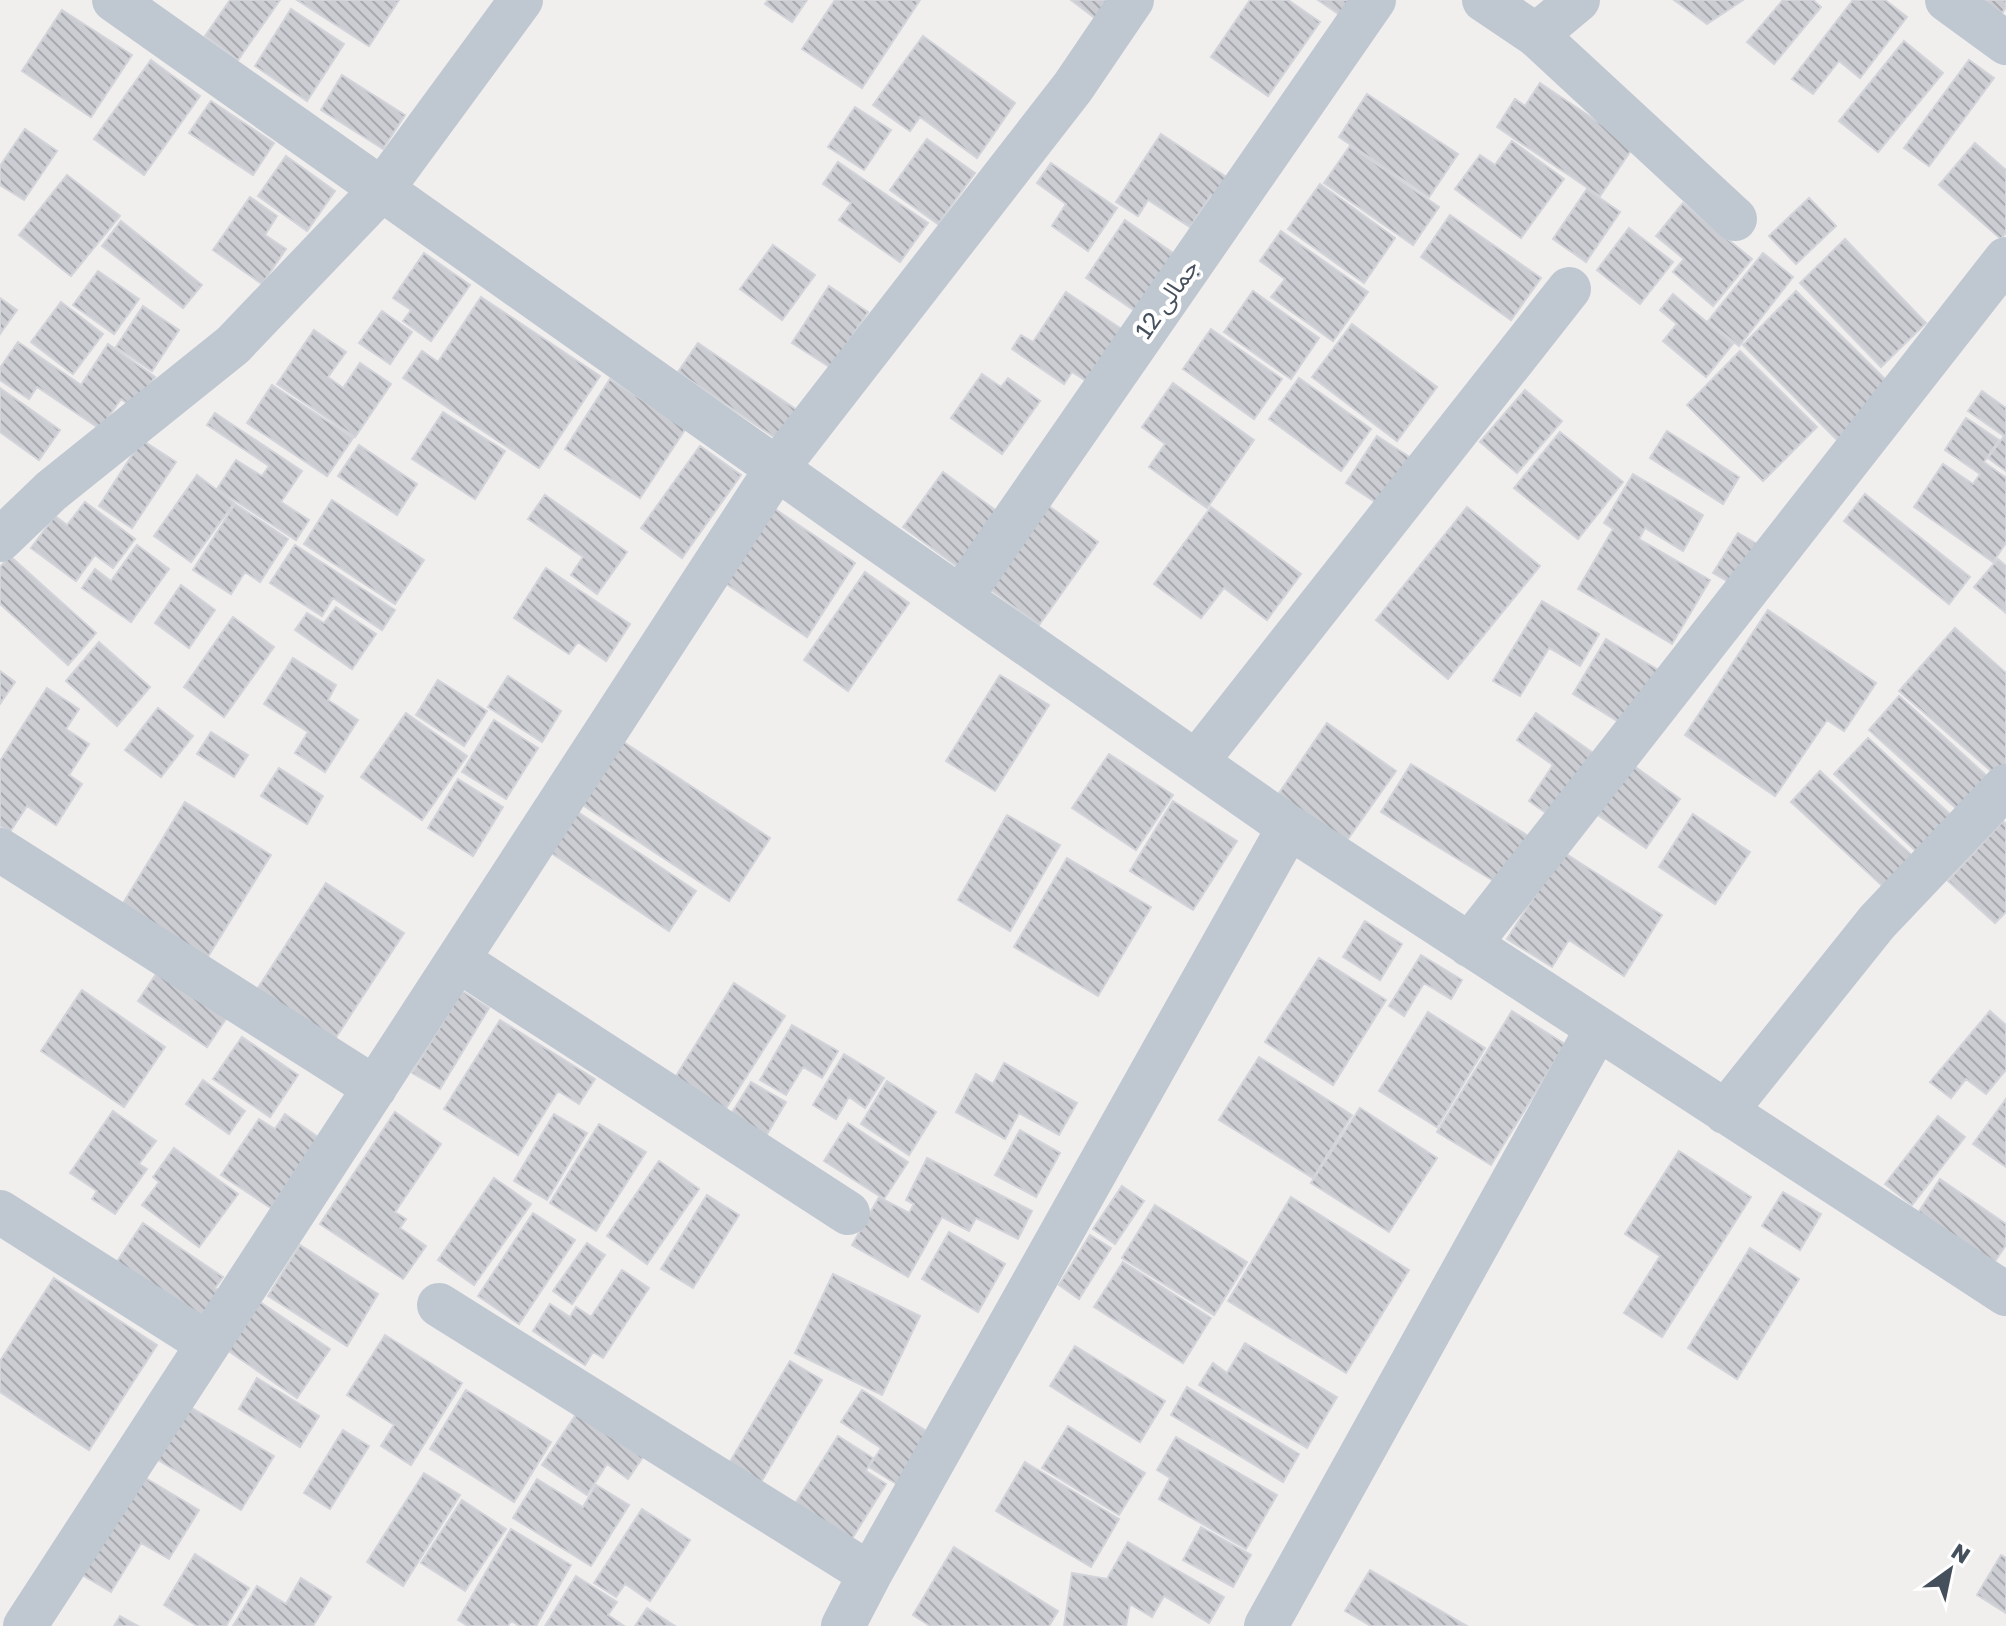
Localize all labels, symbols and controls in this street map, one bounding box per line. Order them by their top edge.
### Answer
street label: جمالی 12 [1128,253,1204,344]
north arrow [1910,1530,1990,1610]
text: N [1947,1537,1976,1569]

